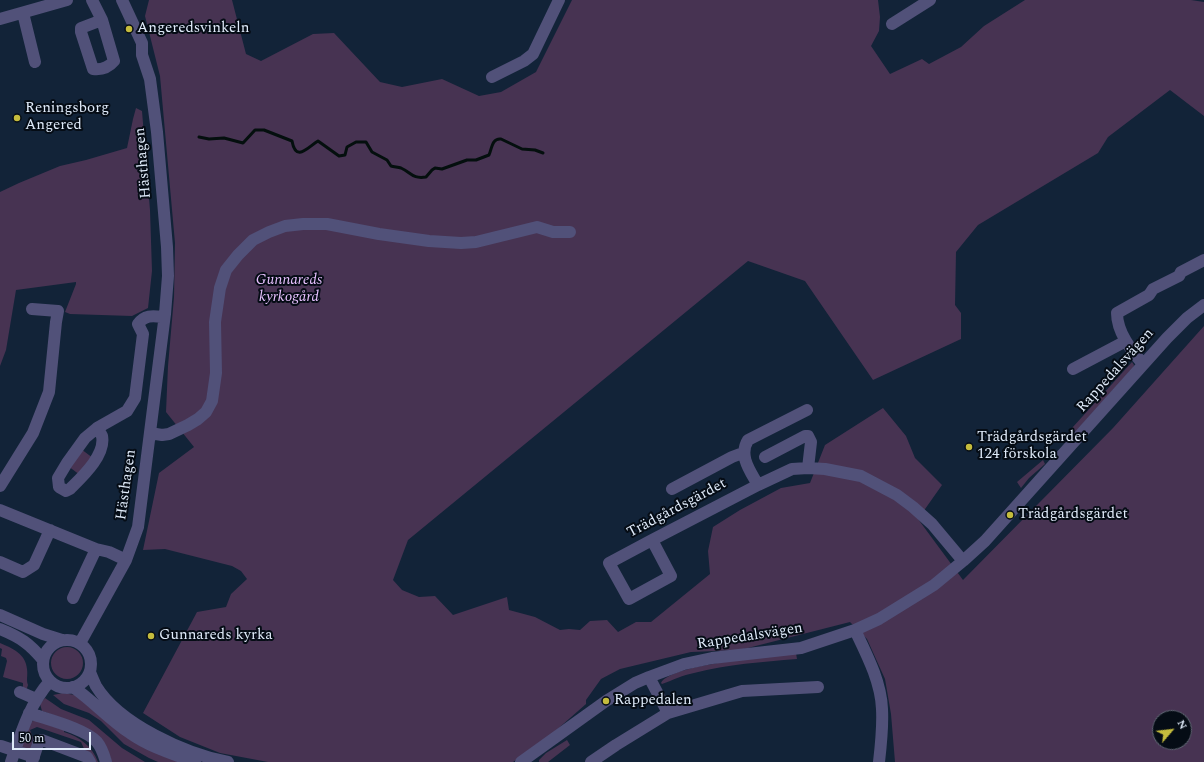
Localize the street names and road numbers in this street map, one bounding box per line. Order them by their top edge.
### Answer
street label: Hästhagen [132,127,156,199]
street label: Rappedalsvägen [1074,325,1158,417]
street label: Hästhagen [113,449,141,521]
street label: Trädgårdsgärdet [624,475,730,543]
street label: Rappedalsvägen [696,620,804,654]

